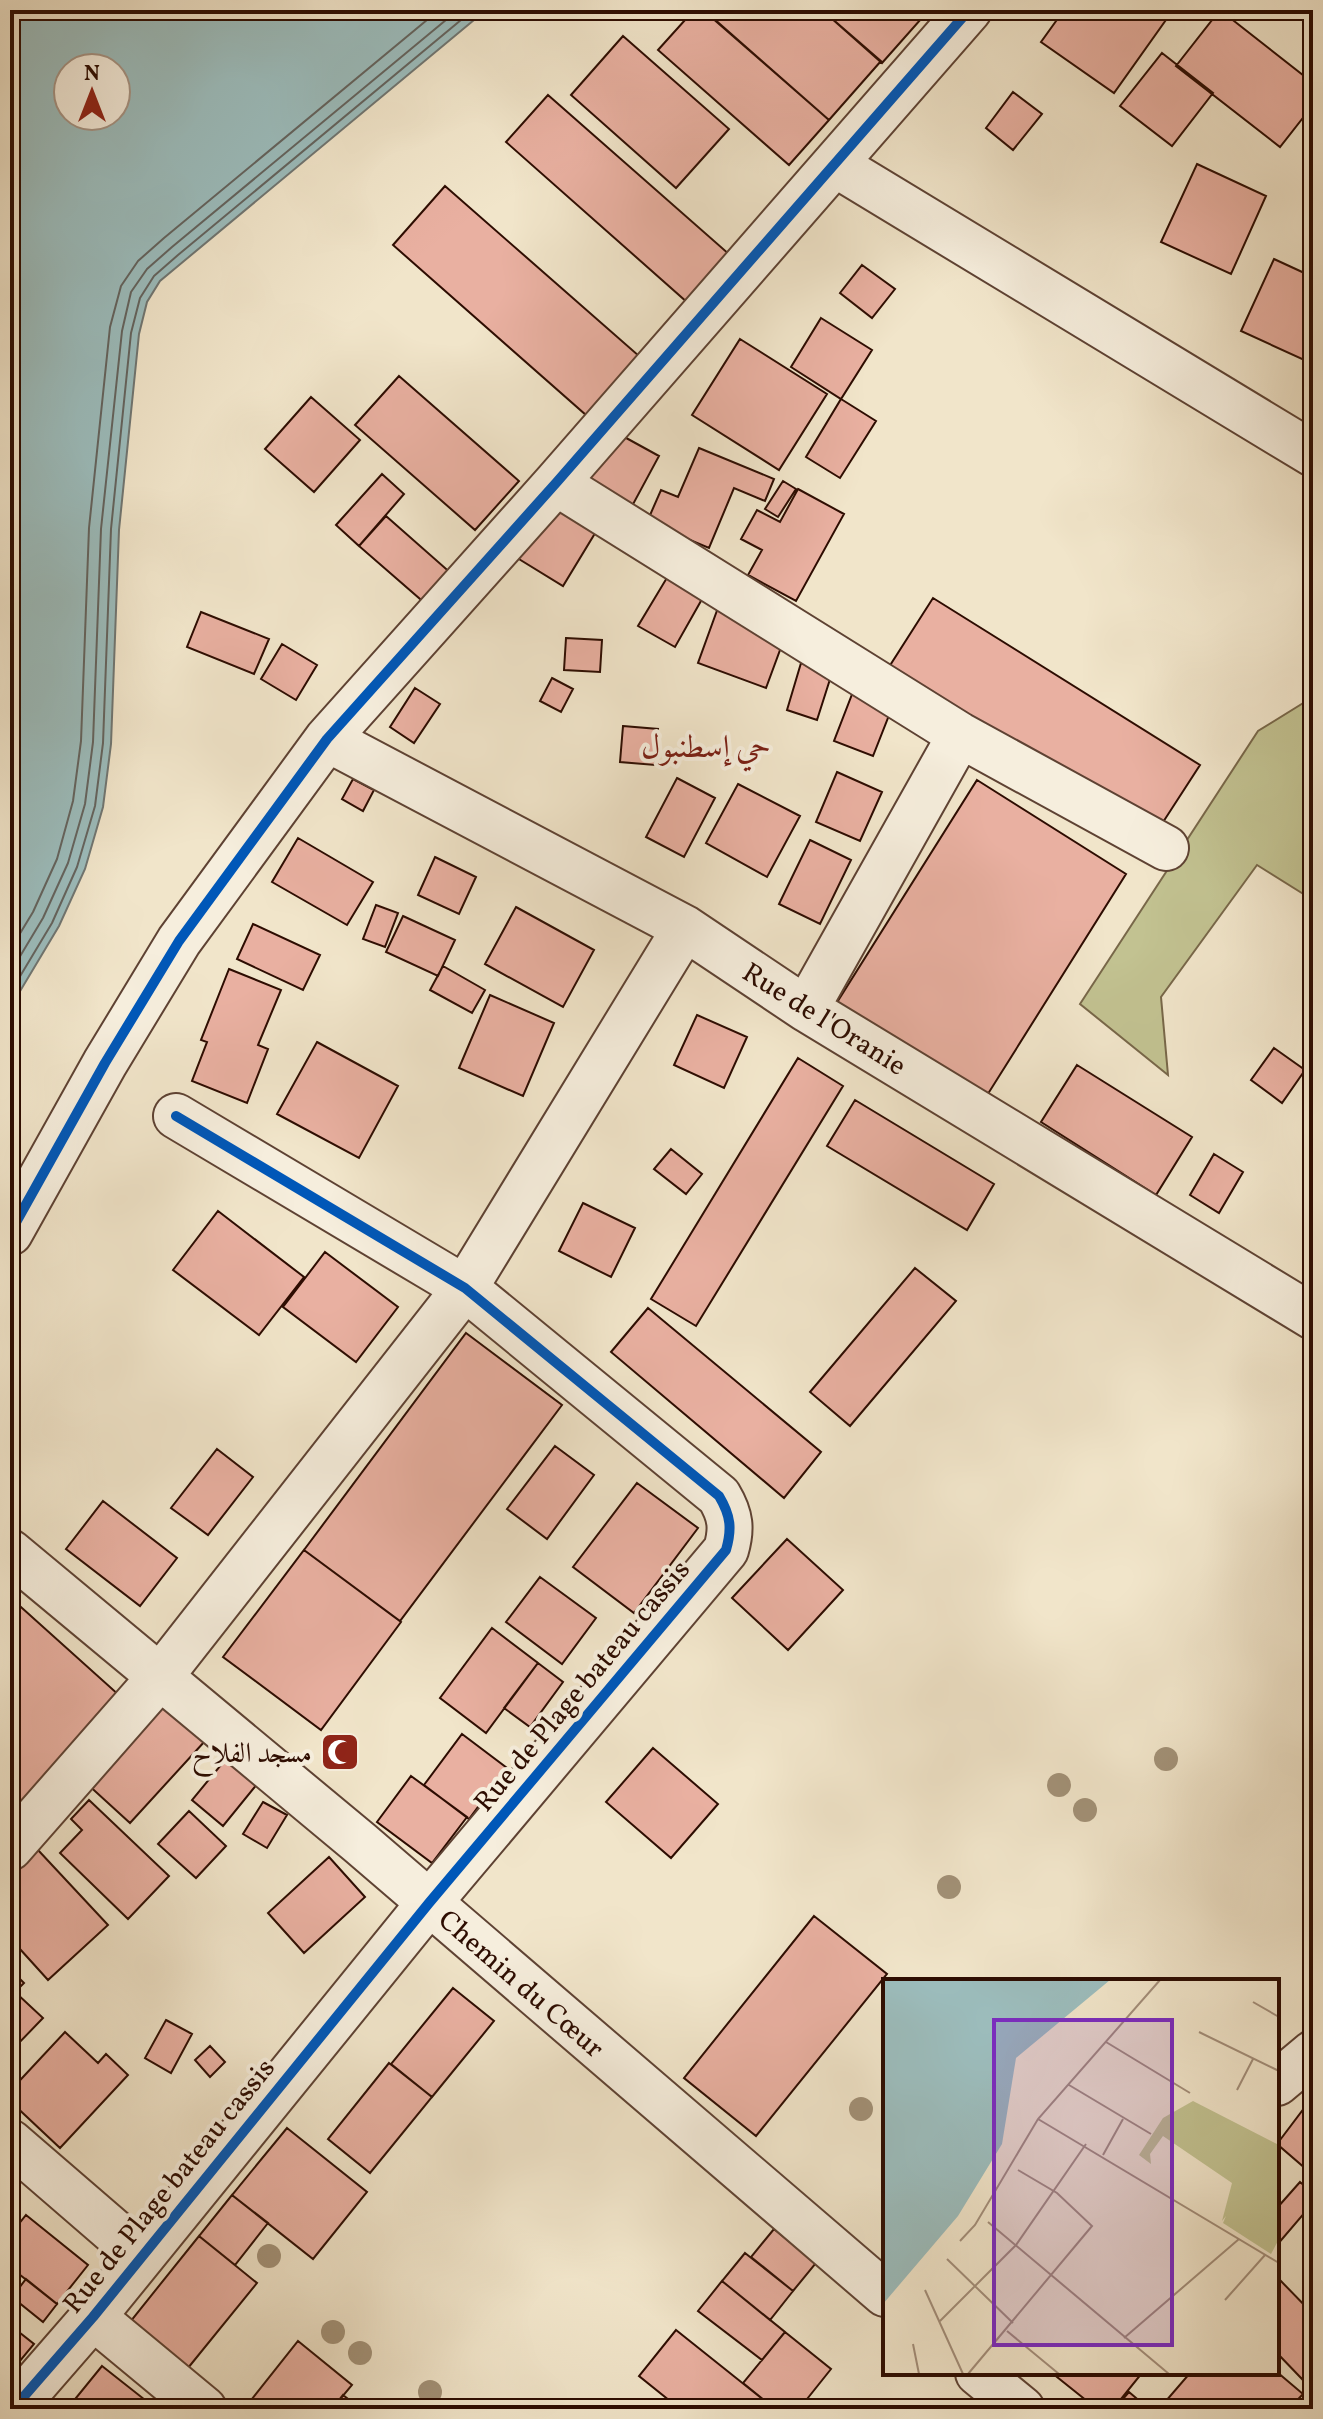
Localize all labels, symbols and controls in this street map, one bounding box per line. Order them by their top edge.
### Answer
north arrow [52,52,132,132]
text: N [84,59,100,90]
district label: حي إسطنبول [641,727,771,772]
street label: Rue de l'Oranie [734,954,913,1086]
street label: Rue de Plage bateau cassis [466,1552,700,1821]
mosque icon: مسجد الفلاح [319,1731,361,1773]
place label: مسجد الفلاح [192,1735,312,1778]
street label: Chemin du Cœur [429,1902,612,2068]
inset map [883,1979,1279,2375]
street label: Rue de Plage bateau cassis [55,2051,285,2322]

